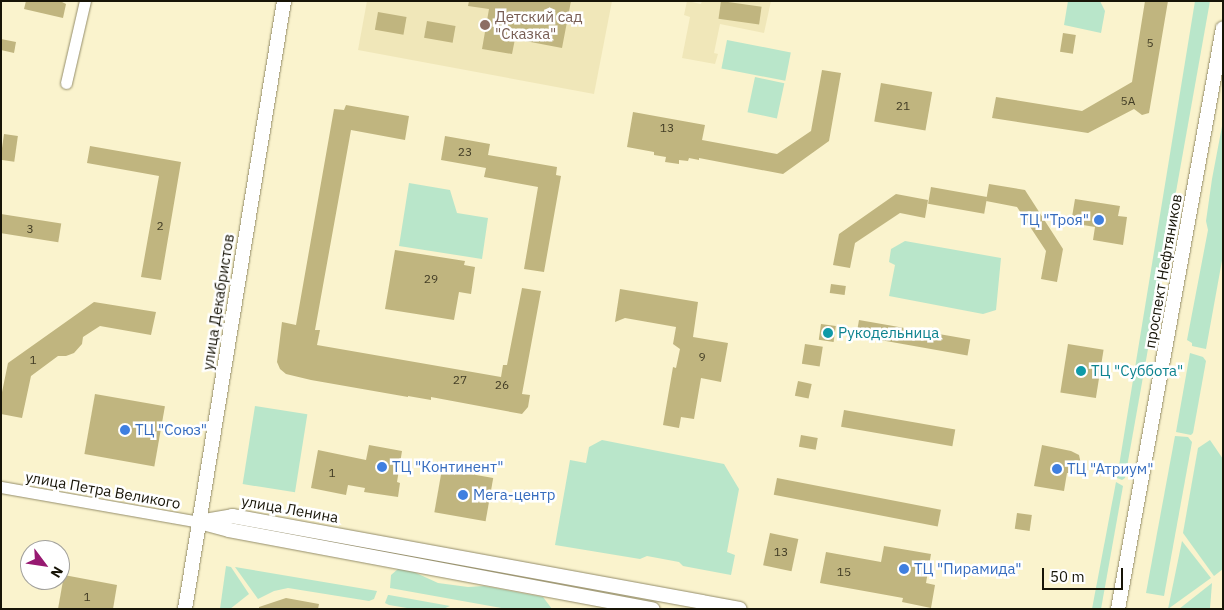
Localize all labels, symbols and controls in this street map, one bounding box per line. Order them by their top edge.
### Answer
place label: Детский сад "Сказка" [495,7,583,42]
marker: Детский сад "Сказка" [479,19,491,31]
house number: 5 [1146,36,1154,50]
house number: 5А [1121,94,1135,108]
house number: 21 [896,99,910,113]
house number: 13 [660,121,674,135]
house number: 23 [458,145,472,159]
street label: проспект Нефтяников [1141,192,1185,350]
place label: ТЦ "Троя" [1020,211,1089,229]
marker: ТЦ "Троя" [1093,214,1105,226]
house number: 2 [156,219,164,233]
house number: 3 [26,222,34,236]
street label: улица Декабристов [198,233,238,371]
house number: 29 [424,272,438,286]
place label: Рукодельница [838,324,939,342]
marker: Рукодельница [822,327,834,339]
house number: 9 [698,350,706,364]
house number: 1 [29,353,37,367]
place label: ТЦ "Суббота" [1091,362,1183,380]
marker: ТЦ "Суббота" [1075,365,1087,377]
house number: 27 [453,373,467,387]
house number: 26 [495,378,509,392]
place label: ТЦ "Союз" [135,421,207,439]
marker: ТЦ "Союз" [119,424,131,436]
place label: ТЦ "Континент" [392,458,504,476]
place label: ТЦ "Атриум" [1067,460,1153,478]
marker: ТЦ "Континент" [376,461,388,473]
marker: ТЦ "Атриум" [1051,463,1063,475]
house number: 1 [328,466,336,480]
street label: улица Петра Великого [24,467,182,513]
place label: Мега-центр [473,486,555,504]
marker: Мега-центр [457,489,469,501]
street label: улица Ленина [240,492,340,526]
north arrow [20,540,70,590]
house number: 13 [774,545,788,559]
scale bar [1044,558,1125,590]
place label: ТЦ "Пирамида" [914,560,1022,578]
text: N [47,563,67,581]
marker: ТЦ "Пирамида" [898,563,910,575]
house number: 15 [837,565,851,579]
text: 50 m [1050,567,1085,586]
house number: 1 [83,590,91,604]

